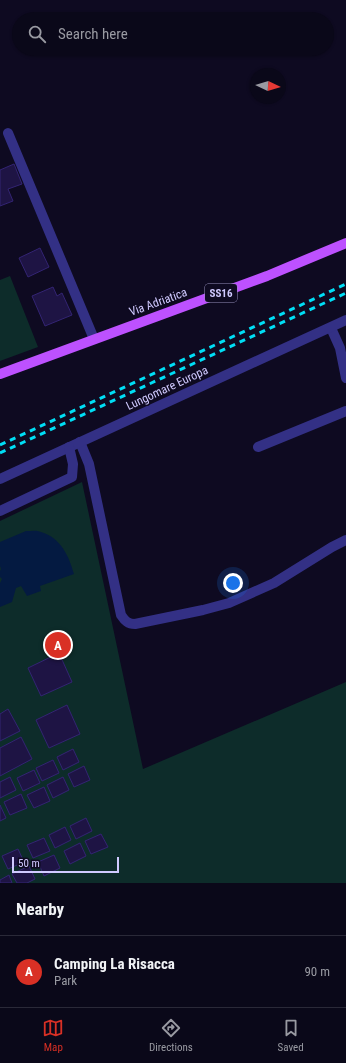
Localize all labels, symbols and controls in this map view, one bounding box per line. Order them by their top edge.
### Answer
search box [12,12,334,56]
icon: search [26,23,48,45]
text: Search here [58,25,128,43]
north arrow [250,68,286,104]
road number: SS16 [205,284,237,302]
street label: Via Adriatica [127,285,189,319]
street label: Lungomare Europa [124,363,210,413]
your location [223,573,243,593]
pin: A [45,630,71,660]
scale bar [12,855,119,874]
text: 50 m [18,857,40,870]
text: Nearby [16,899,64,919]
text: Camping La Risacca [54,955,175,973]
text: A [25,964,33,979]
text: 90 m [304,964,330,979]
text: Park [54,973,77,988]
tab: Map [42,1017,64,1054]
tab: Directions [149,1017,193,1054]
tab: Saved [278,1017,304,1054]

